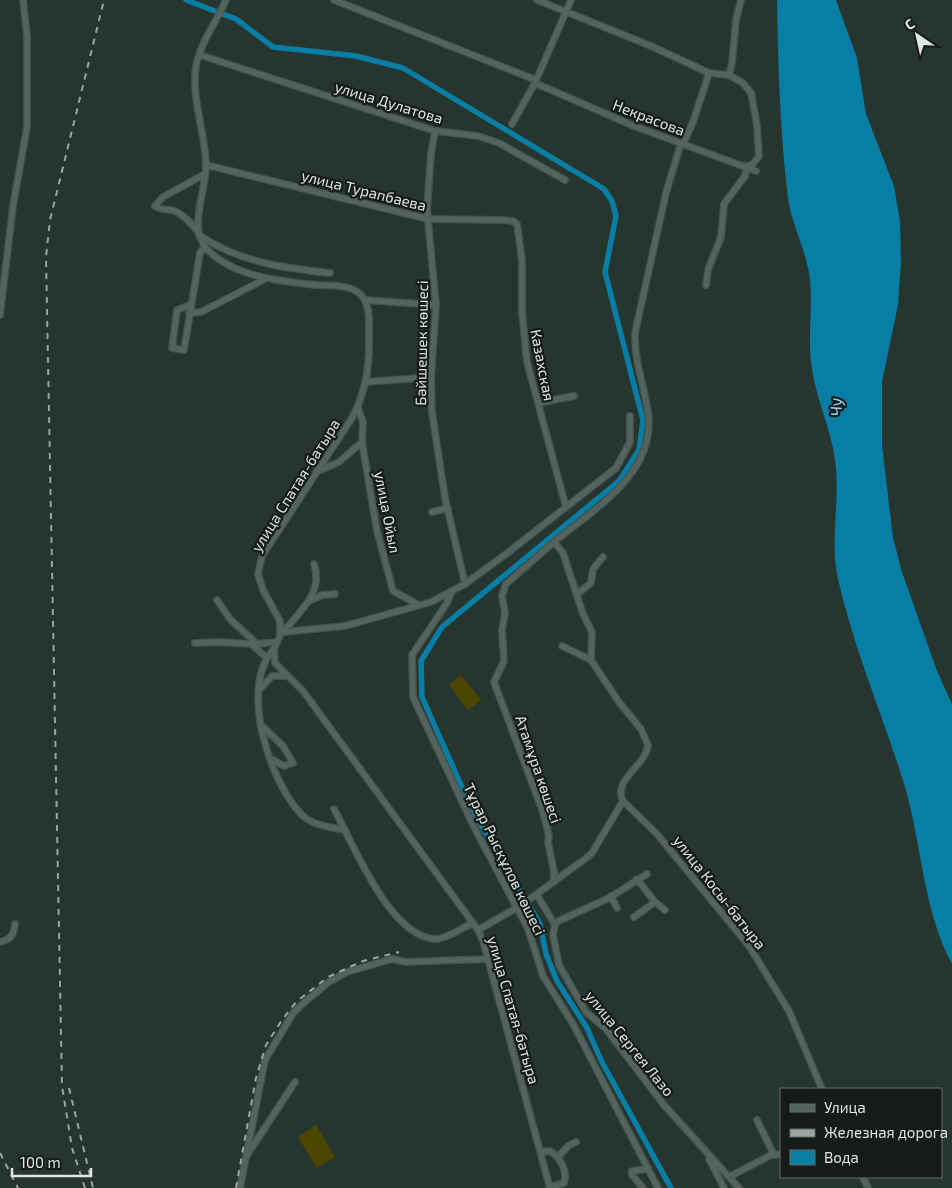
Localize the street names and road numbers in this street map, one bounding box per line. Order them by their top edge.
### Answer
street label: улица Дулатова [332,77,445,128]
street label: Некрасова [610,95,688,139]
street label: улица Турапбаева [299,166,428,215]
street label: Бәйшешек көшесі [411,280,431,406]
street label: Казахская [527,328,559,402]
street label: улица Спатая-батыра [247,415,344,555]
street label: улица Ойыл [370,469,405,555]
street label: Атамұра көшесі [512,713,566,825]
street label: Тұрар Рысқұлов көшесі [460,780,550,938]
street label: улица Косы-батыра [669,831,770,953]
street label: улица Спатая-батыра [483,934,544,1086]
street label: улица Сергея Лазо [581,986,678,1100]

